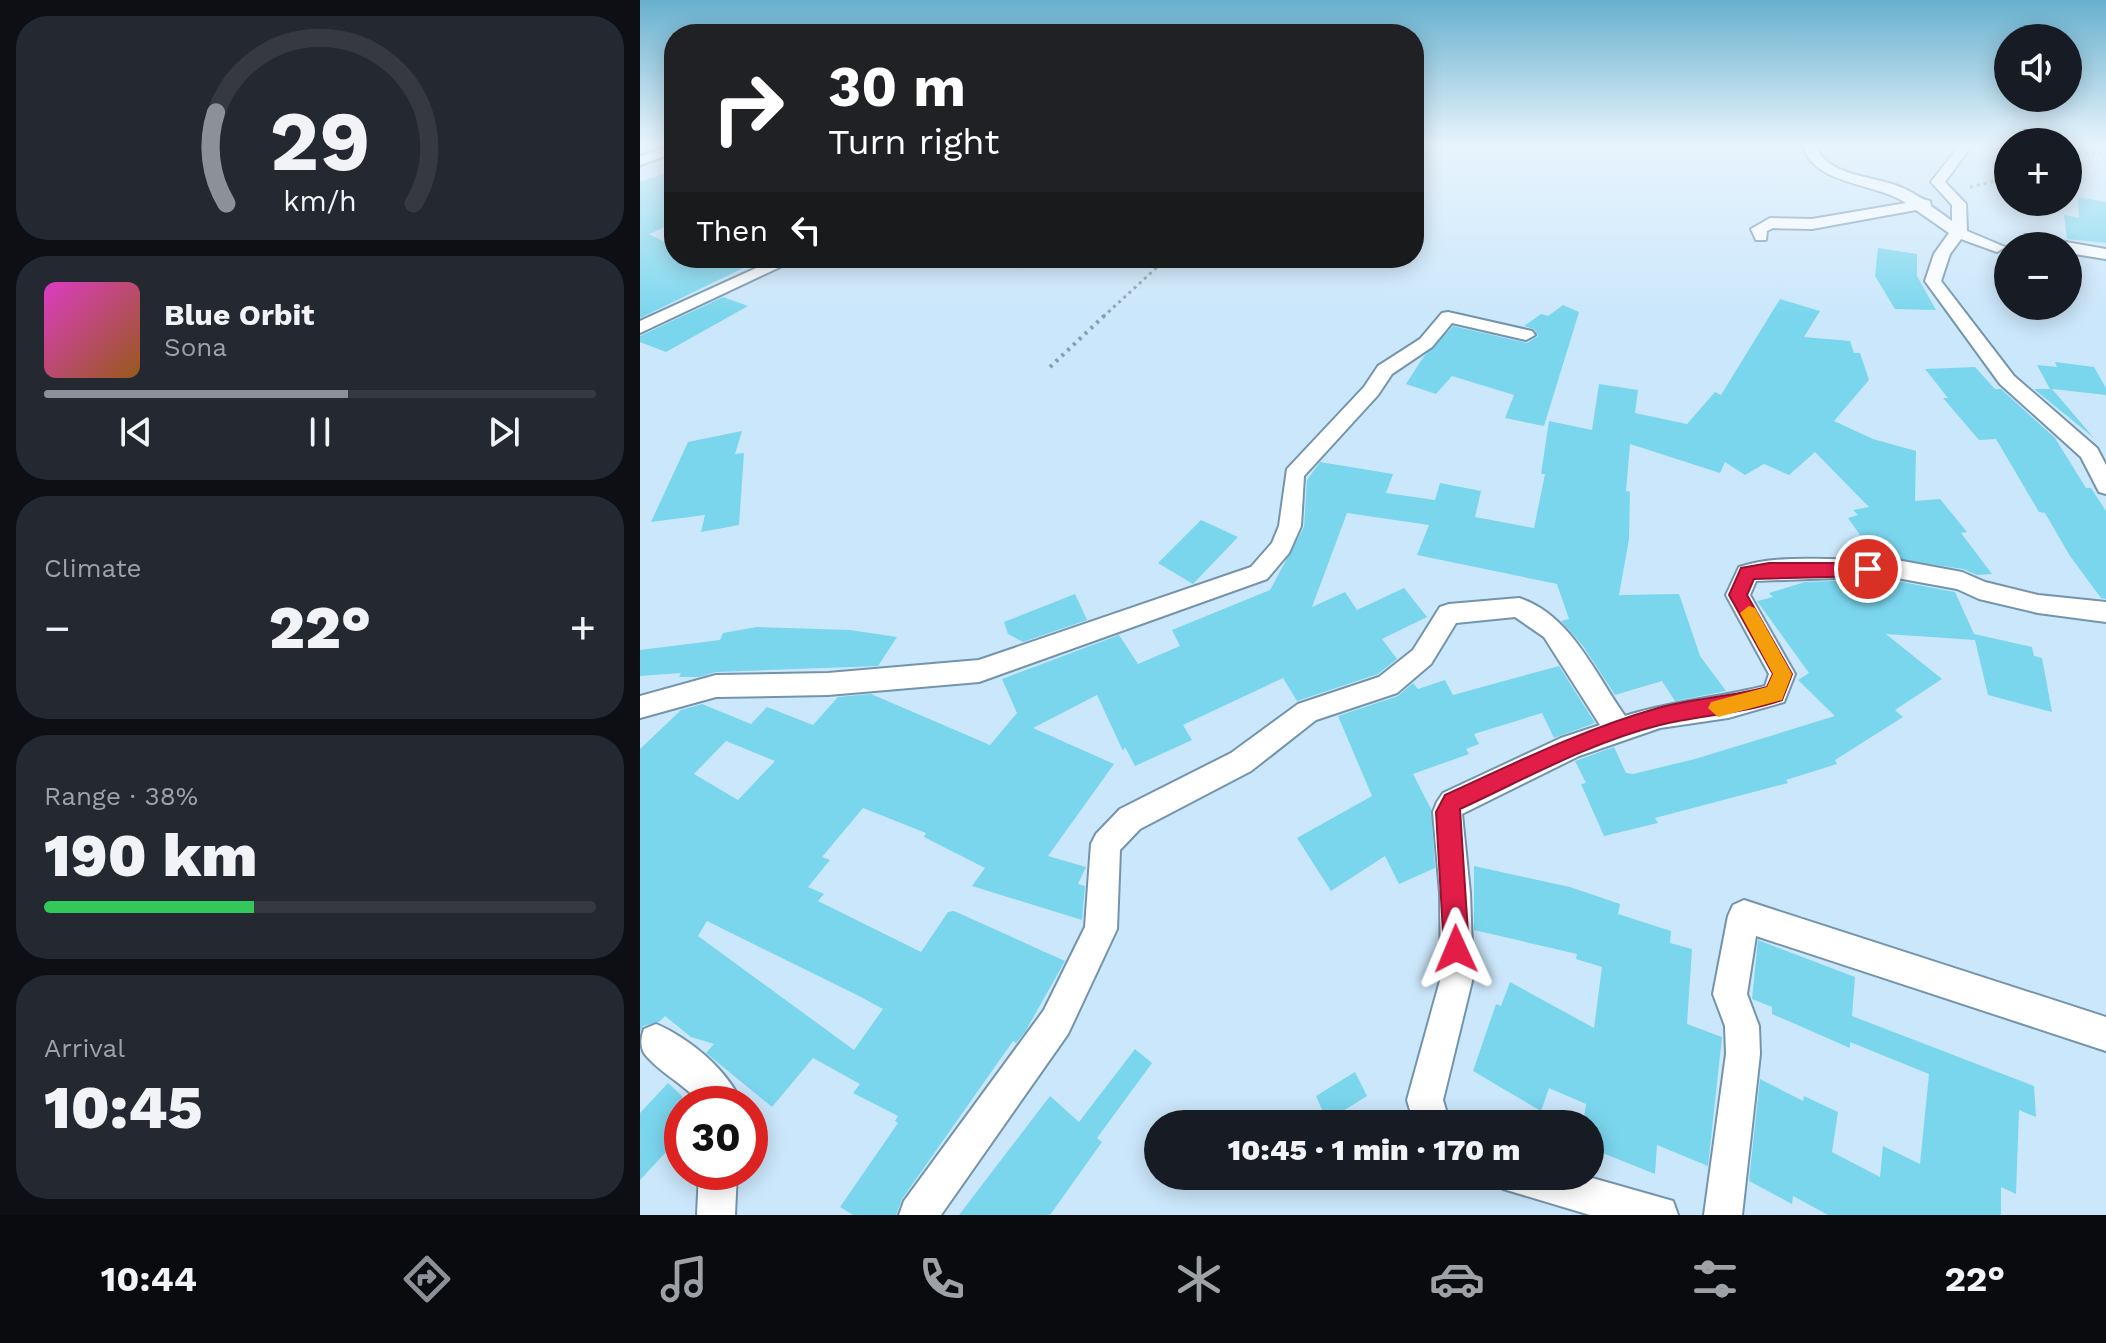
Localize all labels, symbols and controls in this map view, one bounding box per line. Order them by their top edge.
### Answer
map controls [1994,24,2082,320]
button: sound [1994,24,2082,112]
text: 30 m [828,54,966,120]
icon: right [696,56,800,160]
text: 29 [270,92,370,189]
text: Turn right [828,121,999,163]
button: + [1994,128,2082,216]
text: km/h [283,184,357,218]
icon: left [784,208,828,252]
text: Then [696,213,768,248]
button: − [1994,232,2082,320]
text: Blue Orbit [164,297,314,332]
text: Sona [164,332,227,362]
icon: previous [114,410,158,454]
icon: pause [298,410,342,454]
icon: next [482,410,526,454]
pin [1834,535,1902,603]
icon: arrive [1846,547,1890,591]
text: Climate [44,553,142,583]
text: 22° [269,592,371,663]
text: − [44,602,71,654]
text: + [569,602,596,654]
text: Range · 38% [44,781,198,811]
text: 190 km [44,820,257,891]
position arrow [1414,907,1498,991]
text: Arrival [44,1033,125,1063]
text: 10:45 [44,1072,203,1143]
speed limit sign: 30 [664,1086,768,1190]
text: 10:45 · 1 min · 170 m [1228,1132,1520,1167]
icon: directions [399,1251,455,1307]
icon: music [656,1251,712,1307]
icon: phone [914,1251,970,1307]
icon: climate [1171,1251,1227,1307]
icon: car [1429,1251,1485,1307]
icon: filters [1687,1251,1743,1307]
text: 10:44 [101,1258,197,1300]
text: 22° [1944,1258,2005,1300]

